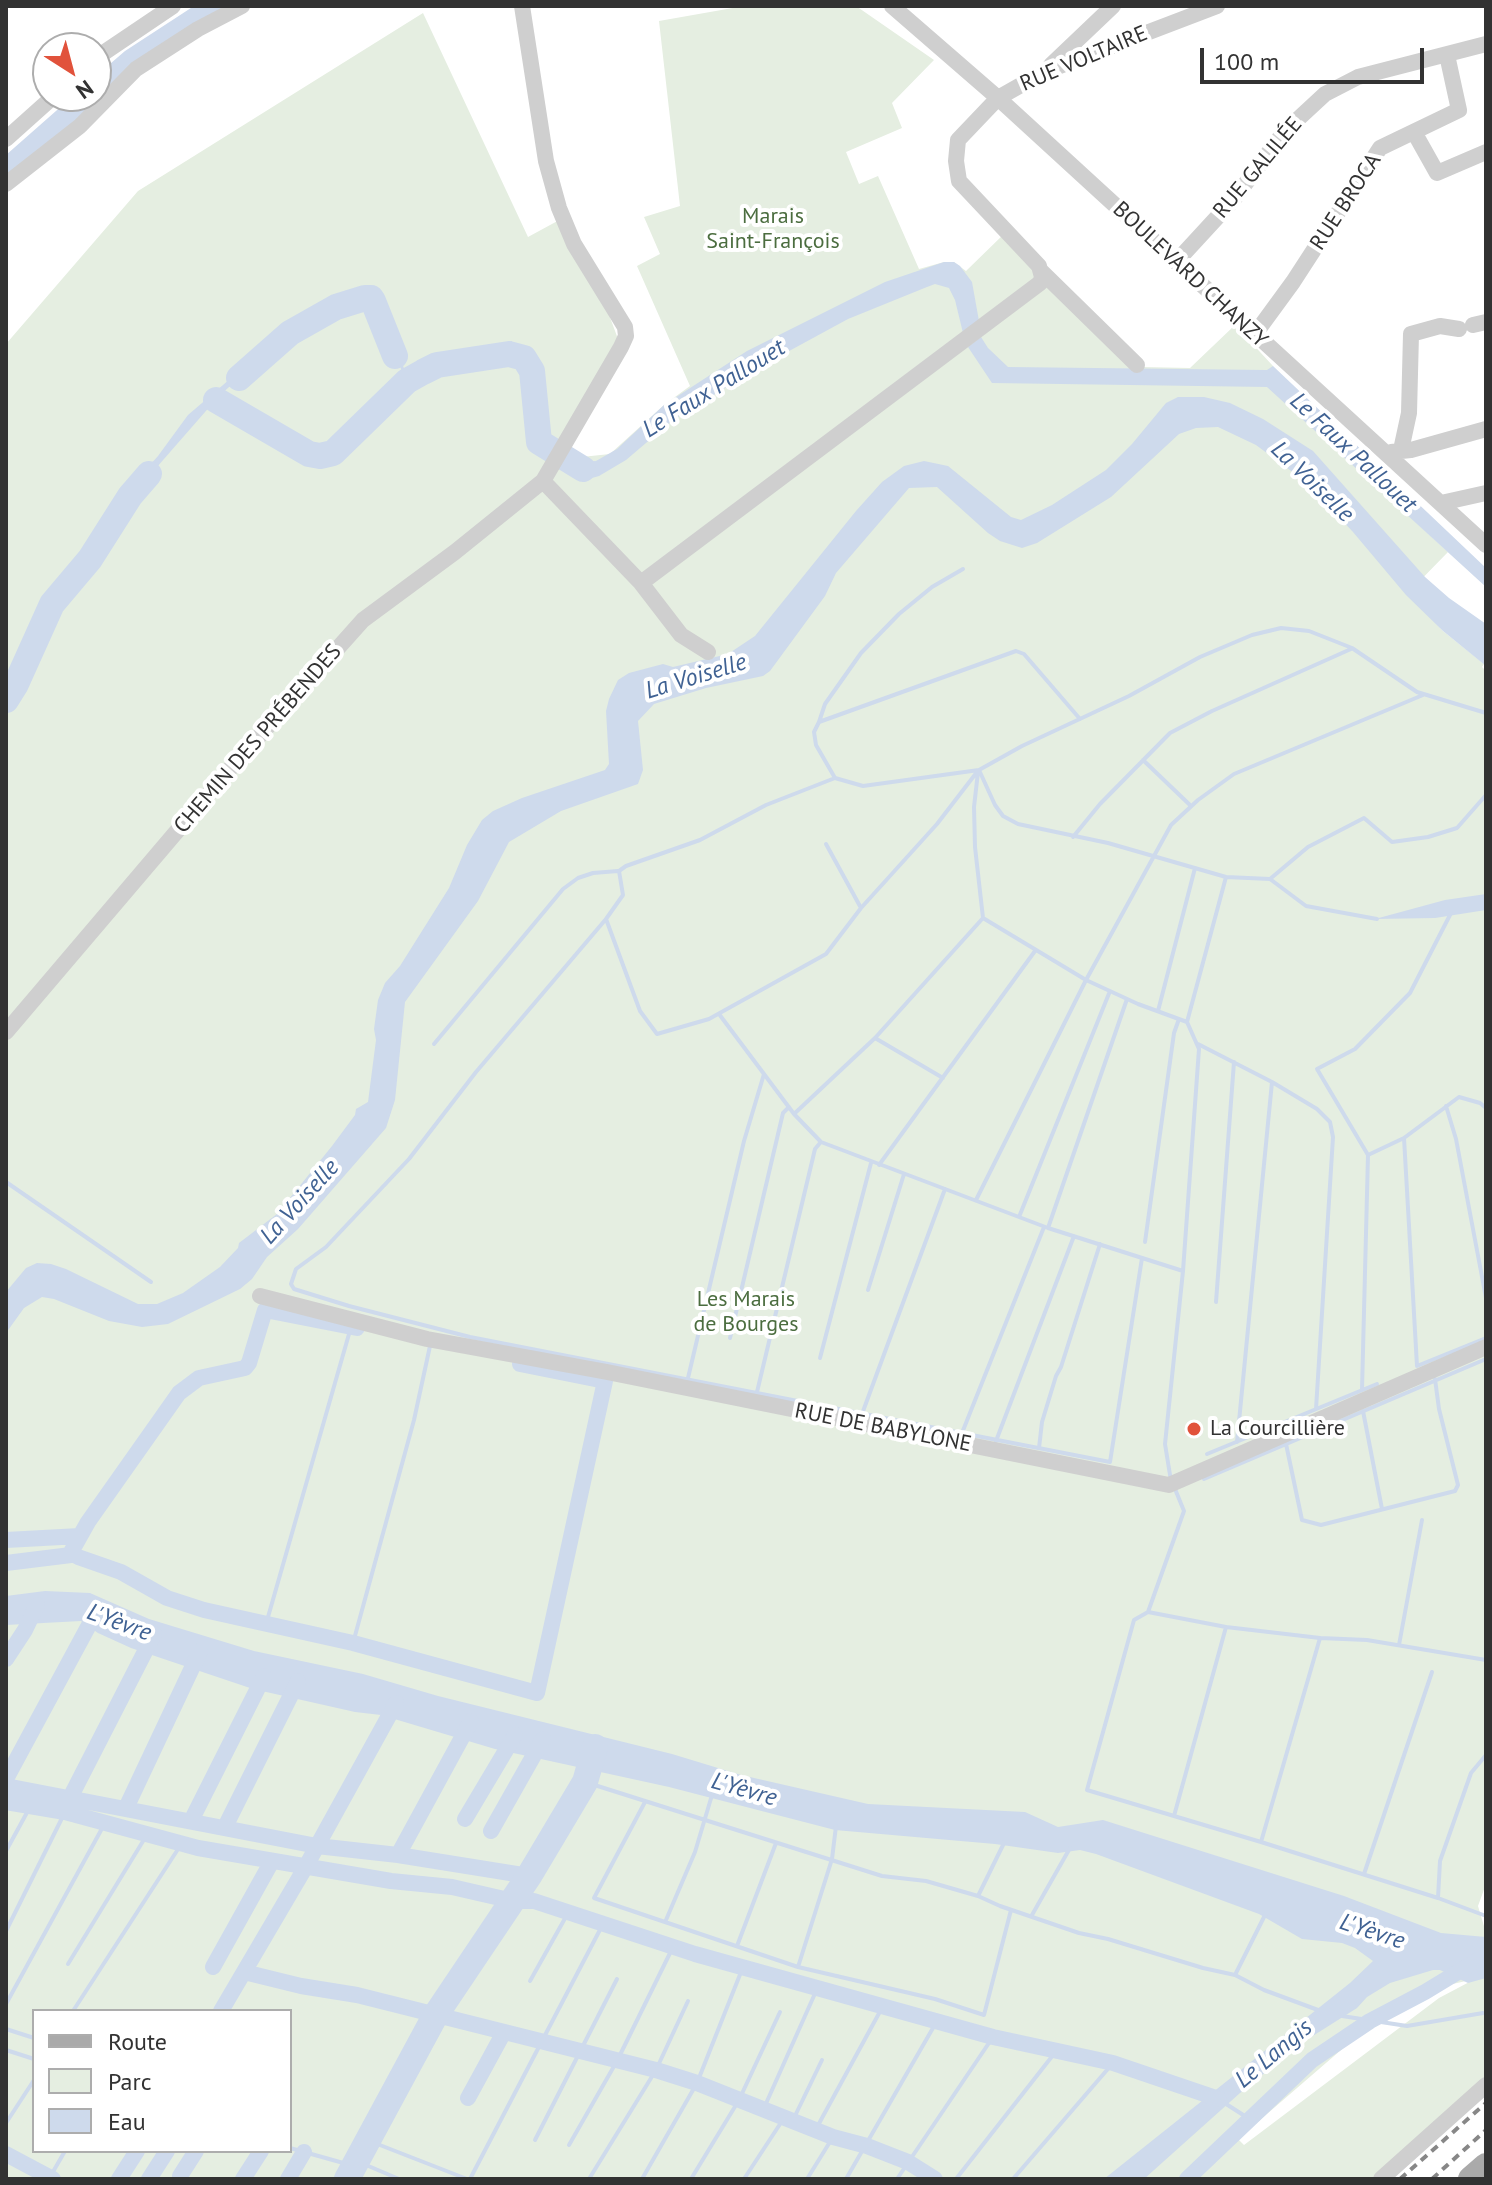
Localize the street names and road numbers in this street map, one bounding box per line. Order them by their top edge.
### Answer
street label: RUE VOLTAIRE [1016,20,1152,98]
street label: RUE GALILÉE [1208,112,1308,224]
street label: RUE BROCA [1305,149,1387,255]
street label: BOULEVARD CHANZY [1107,197,1273,353]
street label: CHEMIN DES PRÉBENDES [169,639,347,839]
street label: RUE DE BABYLONE [792,1398,974,1458]

